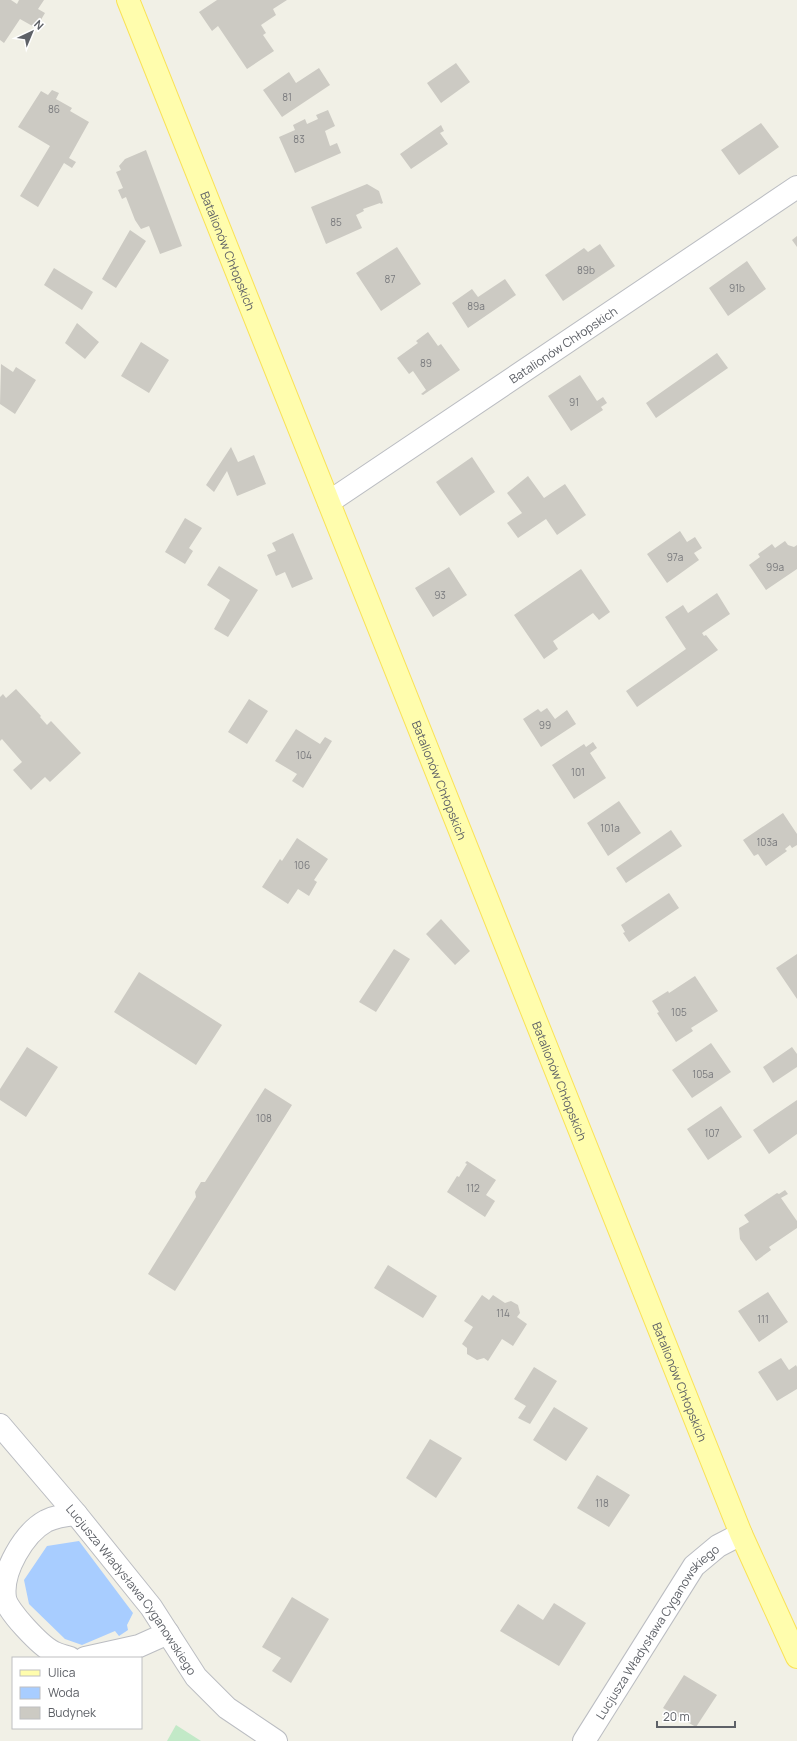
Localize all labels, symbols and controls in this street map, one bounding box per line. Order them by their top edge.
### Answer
north arrow [12,12,52,52]
text: N [31,16,47,33]
house number: 81 [282,90,292,104]
house number: 86 [48,102,60,116]
house number: 83 [293,132,305,146]
street label: Batalionów Chłopskich [197,189,260,313]
house number: 85 [330,215,342,229]
house number: 89b [577,263,595,277]
house number: 87 [385,272,395,286]
house number: 91b [729,281,745,295]
house number: 89a [467,299,485,313]
street label: Batalionów Chłopskich [506,302,620,387]
house number: 89 [420,356,432,370]
house number: 91 [569,395,579,409]
house number: 97a [667,550,683,564]
house number: 99a [766,560,784,574]
house number: 93 [434,588,446,602]
street label: Batalionów Chłopskich [408,718,471,842]
house number: 99 [539,718,551,732]
house number: 104 [296,748,312,762]
house number: 101 [571,765,585,779]
house number: 101a [600,821,620,835]
house number: 103a [756,835,778,849]
house number: 106 [294,858,310,872]
house number: 105 [671,1005,687,1019]
street label: Batalionów Chłopskich [529,1019,591,1143]
house number: 105a [692,1067,714,1081]
house number: 108 [256,1111,272,1125]
house number: 107 [704,1126,720,1140]
house number: 112 [466,1181,480,1195]
house number: 114 [496,1306,510,1320]
house number: 111 [757,1312,769,1326]
street label: Batalionów Chłopskich [649,1320,712,1444]
house number: 118 [595,1496,609,1510]
street label: Lucjusza Władysława Cyganowskiego [63,1500,201,1678]
street label: Lucjusza Władysława Cyganowskiego [591,1540,722,1722]
legend [12,1657,142,1729]
text: Ulica [48,1664,75,1681]
text: Woda [48,1684,79,1701]
scale bar [657,1703,735,1729]
text: Budynek [48,1704,97,1721]
text: 20 m [663,1708,690,1725]

